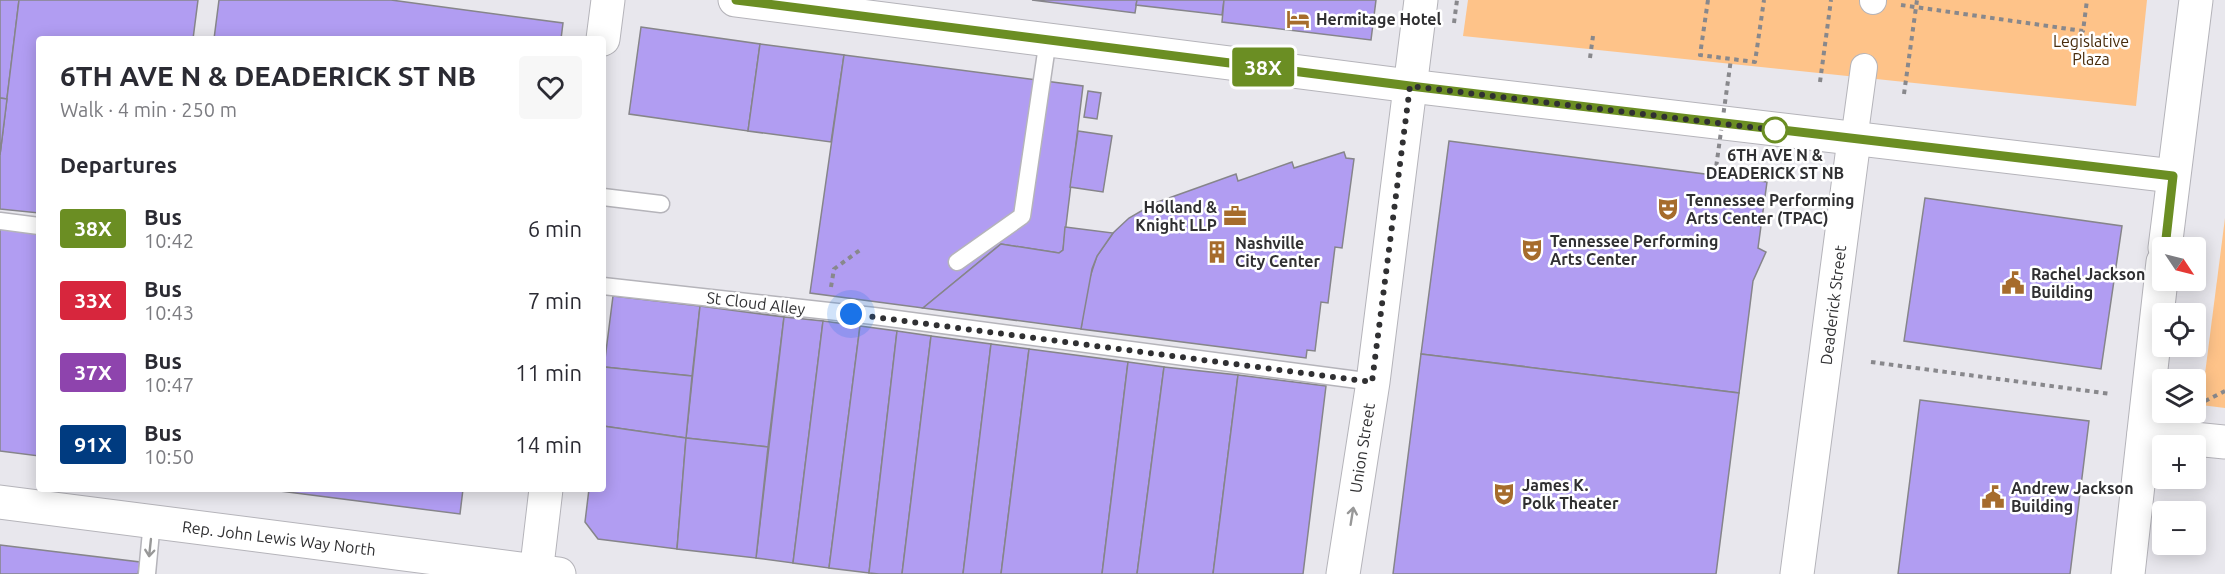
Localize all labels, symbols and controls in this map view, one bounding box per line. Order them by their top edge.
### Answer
hotel icon: Hermitage Hotel [1285,6,1311,32]
place label: Hermitage Hotel [1316,10,1441,28]
park label: Legislative Plaza [2053,32,2129,68]
line badge: 38X [1228,48,1298,86]
text: 38X [1244,55,1282,79]
button: heart [519,56,582,119]
text: 6TH AVE N & DEADERICK ST NB [60,60,476,91]
text: Walk · 4 min · 250 m [60,98,237,121]
marker: 6TH AVE N & DEADERICK ST NB [1762,117,1788,143]
place label: 6TH AVE N & DEADERICK ST NB [1706,146,1844,182]
text: Departures [60,152,177,177]
place label: Tennessee Performing Arts Center (TPAC) [1686,191,1854,228]
theatre icon: Tennessee Performing Arts Center (TPAC) [1655,196,1681,222]
place label: Holland & Knight LLP [1135,198,1217,234]
office icon: Holland & Knight LLP [1222,203,1248,229]
text: Bus [144,204,182,229]
text: 38X [74,216,112,240]
text: 6 min [528,216,582,241]
text: 10:42 [144,229,194,252]
place label: Tennessee Performing Arts Center [1550,232,1718,268]
place label: Nashville City Center [1235,234,1320,270]
theatre icon: Tennessee Performing Arts Center [1519,237,1545,263]
north arrow [2152,237,2206,291]
map controls [2152,237,2206,555]
building icon: Nashville City Center [1204,239,1230,265]
street label: Deaderick Street [1817,243,1849,366]
place label: Rachel Jackson Building [2031,265,2145,301]
public building icon: Rachel Jackson Building [2000,270,2026,296]
text: Bus [144,276,182,301]
text: 33X [74,288,112,312]
text: 7 min [528,288,582,313]
street label: St Cloud Alley [706,288,807,318]
your location [836,299,866,329]
text: 10:43 [144,301,194,324]
button: locate [2152,303,2206,357]
text: Bus [144,348,182,373]
text: 37X [74,360,112,384]
text: 11 min [515,360,582,385]
button: layers [2152,369,2206,423]
text: 10:47 [144,373,194,396]
street label: Union Street [1346,401,1378,494]
text: Bus [144,420,182,445]
text: 91X [74,432,112,456]
text: 14 min [515,432,582,457]
button: + [2152,435,2206,489]
text: 10:50 [144,445,194,468]
place label: James K. Polk Theater [1522,476,1619,512]
place label: Andrew Jackson Building [2011,479,2134,515]
theatre icon: James K. Polk Theater [1491,481,1517,507]
public building icon: Andrew Jackson Building [1980,484,2006,510]
button: − [2152,501,2206,555]
one-way arrow [1346,507,1357,527]
street label: Rep. John Lewis Way North [181,517,377,559]
one-way arrow [144,537,155,557]

